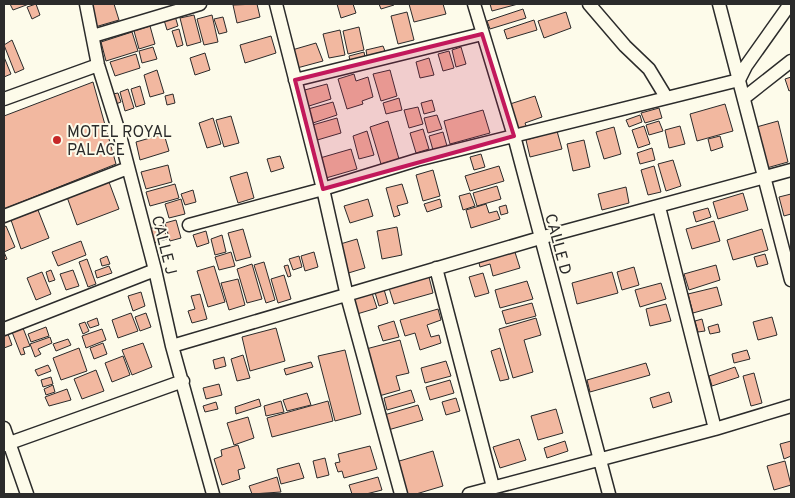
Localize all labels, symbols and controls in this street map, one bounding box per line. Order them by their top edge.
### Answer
place label: MOTEL ROYAL PALACE [67,123,172,161]
marker: MOTEL ROYAL PALACE [51,134,63,146]
street label: CALLE D [539,212,575,277]
street label: CALLE J [146,214,180,277]

